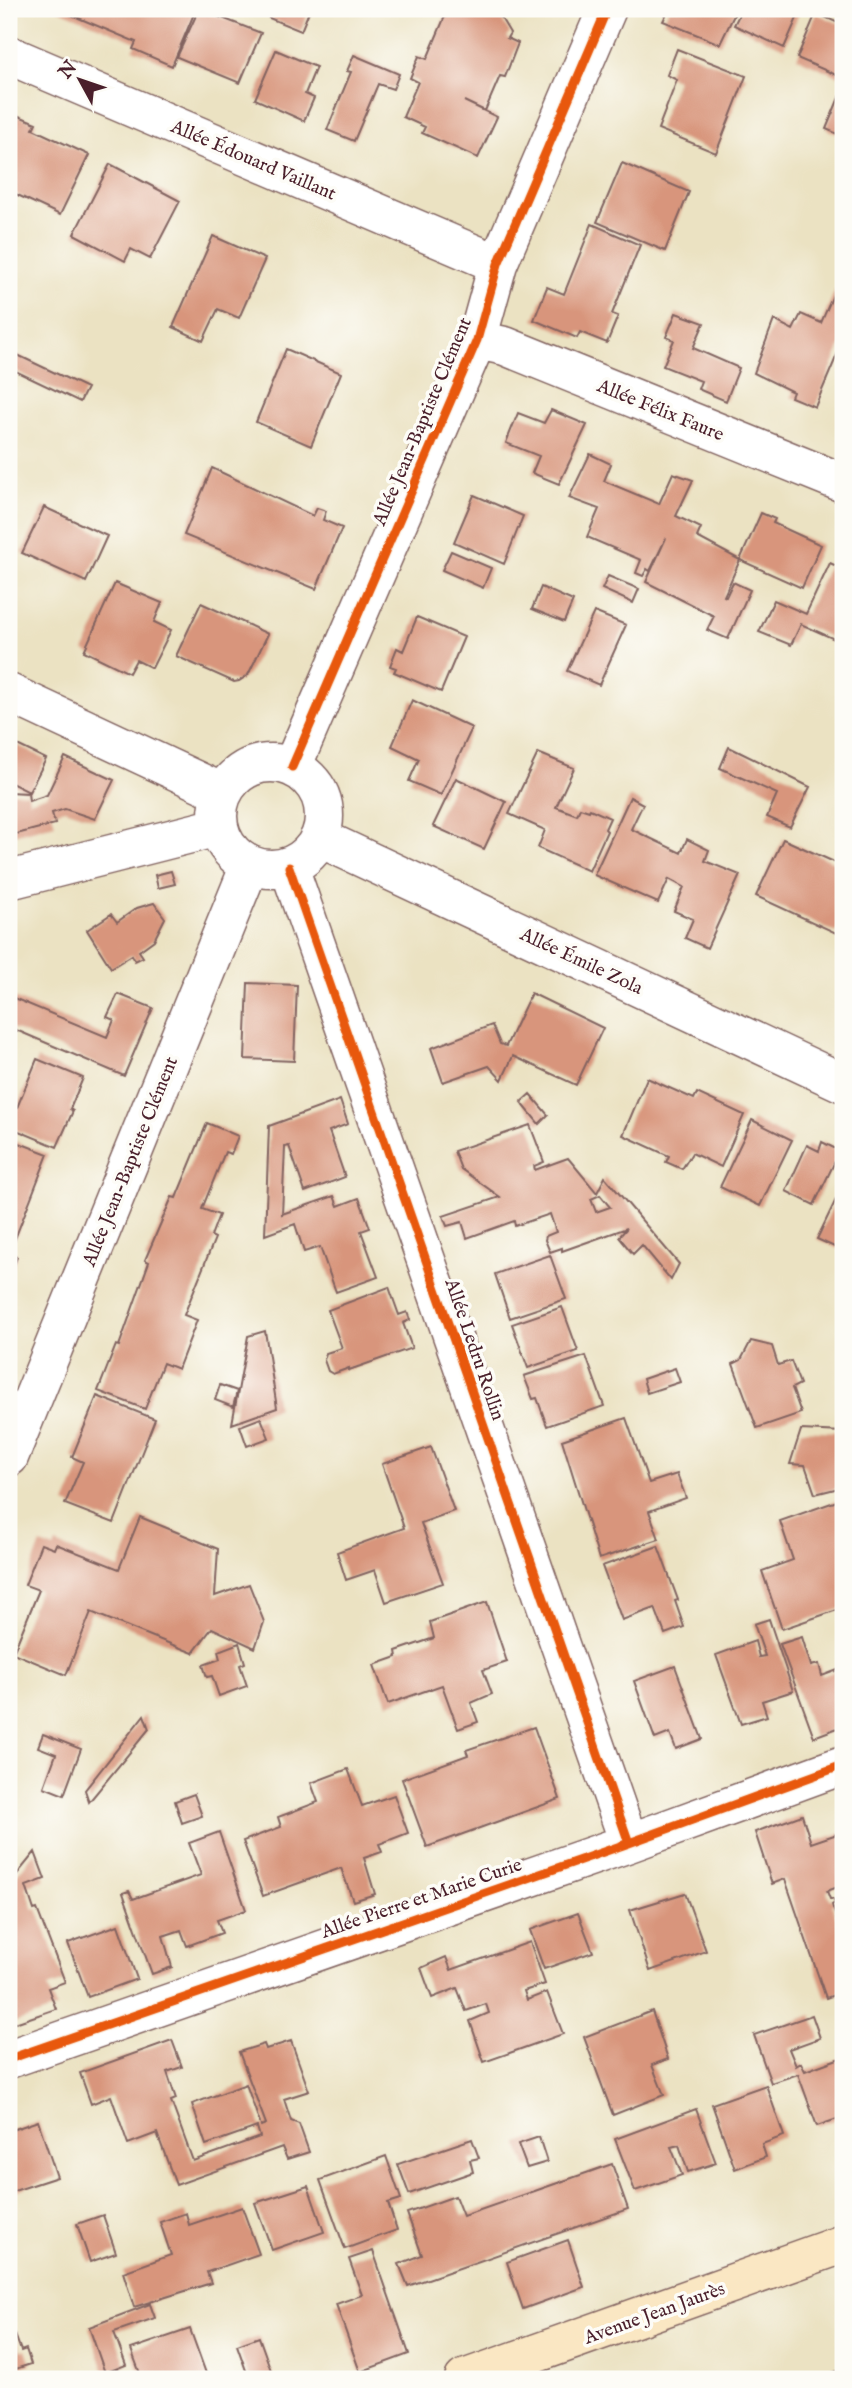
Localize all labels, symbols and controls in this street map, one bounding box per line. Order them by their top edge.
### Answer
north arrow [46,46,116,116]
text: N [53,56,83,85]
street label: Allée Édouard Vaillant [166,114,340,207]
street label: Allée Jean-Baptiste Clément [368,314,478,530]
street label: Allée Félix Faure [592,374,727,447]
street label: Allée Émile Zola [515,922,647,1001]
street label: Allée Jean-Baptiste Clément [77,1053,184,1271]
street label: Allée Ledru Rollin [438,1275,510,1424]
street label: Allée Pierre et Marie Curie [317,1853,525,1945]
street label: Avenue Jean Jaurès [580,2277,729,2351]

